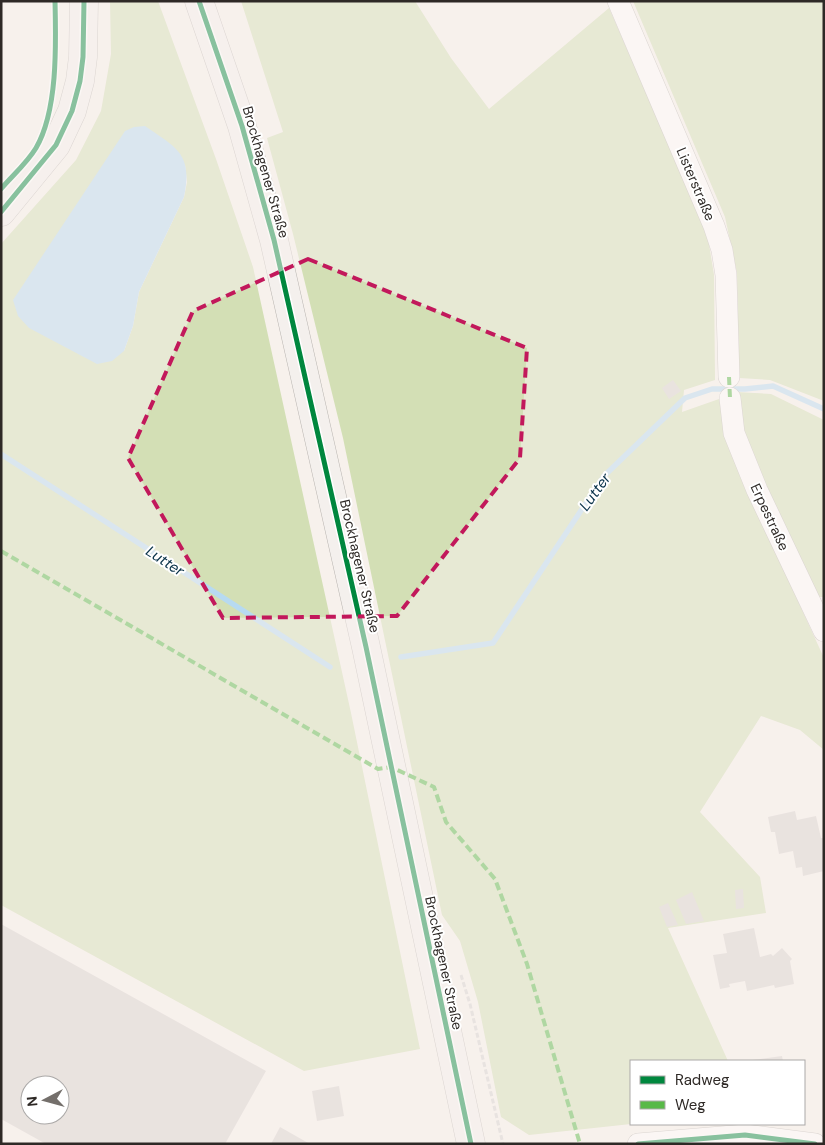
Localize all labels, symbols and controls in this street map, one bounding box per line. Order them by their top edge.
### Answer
street label: Brockhagener Straße [239,104,293,240]
street label: Listerstraße [672,145,720,223]
water label: Lutter [575,469,616,515]
street label: Erpestraße [747,481,793,553]
street label: Brockhagener Straße [336,498,384,634]
water label: Lutter [142,541,188,581]
street label: Brockhagener Straße [421,895,467,1032]
legend [630,1060,805,1125]
text: Radweg [675,1070,729,1090]
north arrow [20,1075,70,1125]
text: N [23,1095,42,1107]
text: Weg [675,1095,706,1115]

